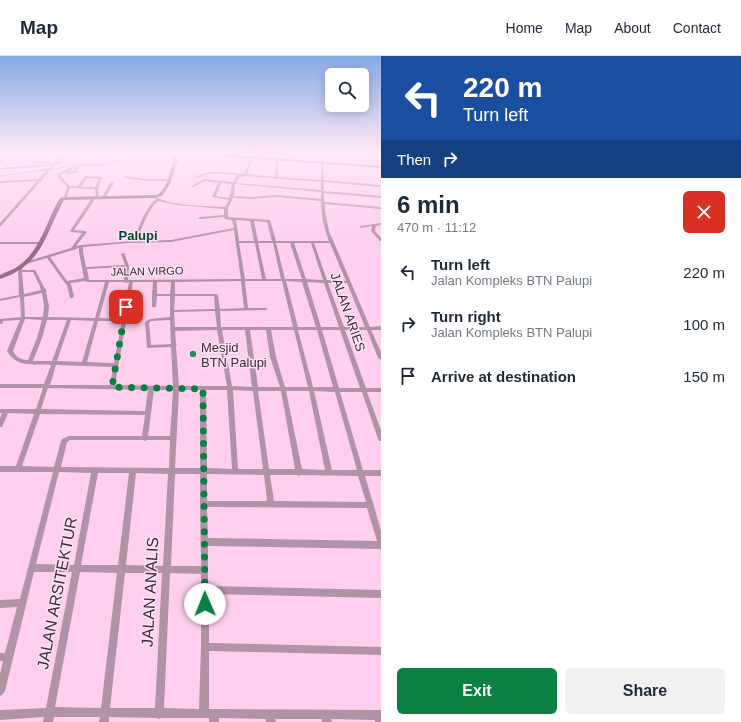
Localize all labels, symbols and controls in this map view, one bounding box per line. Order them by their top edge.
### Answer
text: Map [20,17,58,38]
text: Home [506,20,543,36]
text: Map [565,20,592,36]
text: About [614,20,651,36]
text: Contact [673,20,721,36]
map controls [325,68,369,112]
button: search [325,68,369,112]
icon: left [397,72,449,124]
text: 220 m [463,72,542,103]
text: Turn left [463,105,528,125]
icon: right [439,148,461,170]
text: Then [397,151,431,168]
text: 6 min [397,191,460,218]
button: close [683,191,725,233]
text: 470 m · 11:12 [397,220,476,235]
district label: Palupi [118,228,158,243]
text: Turn left [431,256,490,273]
icon: left [397,261,419,283]
street label: JALAN VIRGO [111,264,184,278]
text: 220 m [683,264,725,281]
street label: JALAN ARIES [327,271,369,354]
text: Jalan Kompleks BTN Palupi [431,273,592,288]
pin [109,290,143,324]
icon: arrive [115,296,137,318]
text: Turn right [431,308,501,325]
icon: right [397,313,419,335]
text: 100 m [683,316,725,333]
text: Jalan Kompleks BTN Palupi [431,325,592,340]
place label: Mesjid BTN Palupi [201,340,267,370]
marker: Mesjid BTN Palupi [188,349,198,359]
icon: arrive [397,365,419,387]
text: Arrive at destination [431,368,576,385]
text: 150 m [683,368,725,385]
street label: JALAN ARSITEKTUR [34,515,80,671]
street label: JALAN ANALIS [139,536,161,648]
position arrow [184,583,226,625]
button: Exit [397,668,557,714]
button: Share [565,668,725,714]

